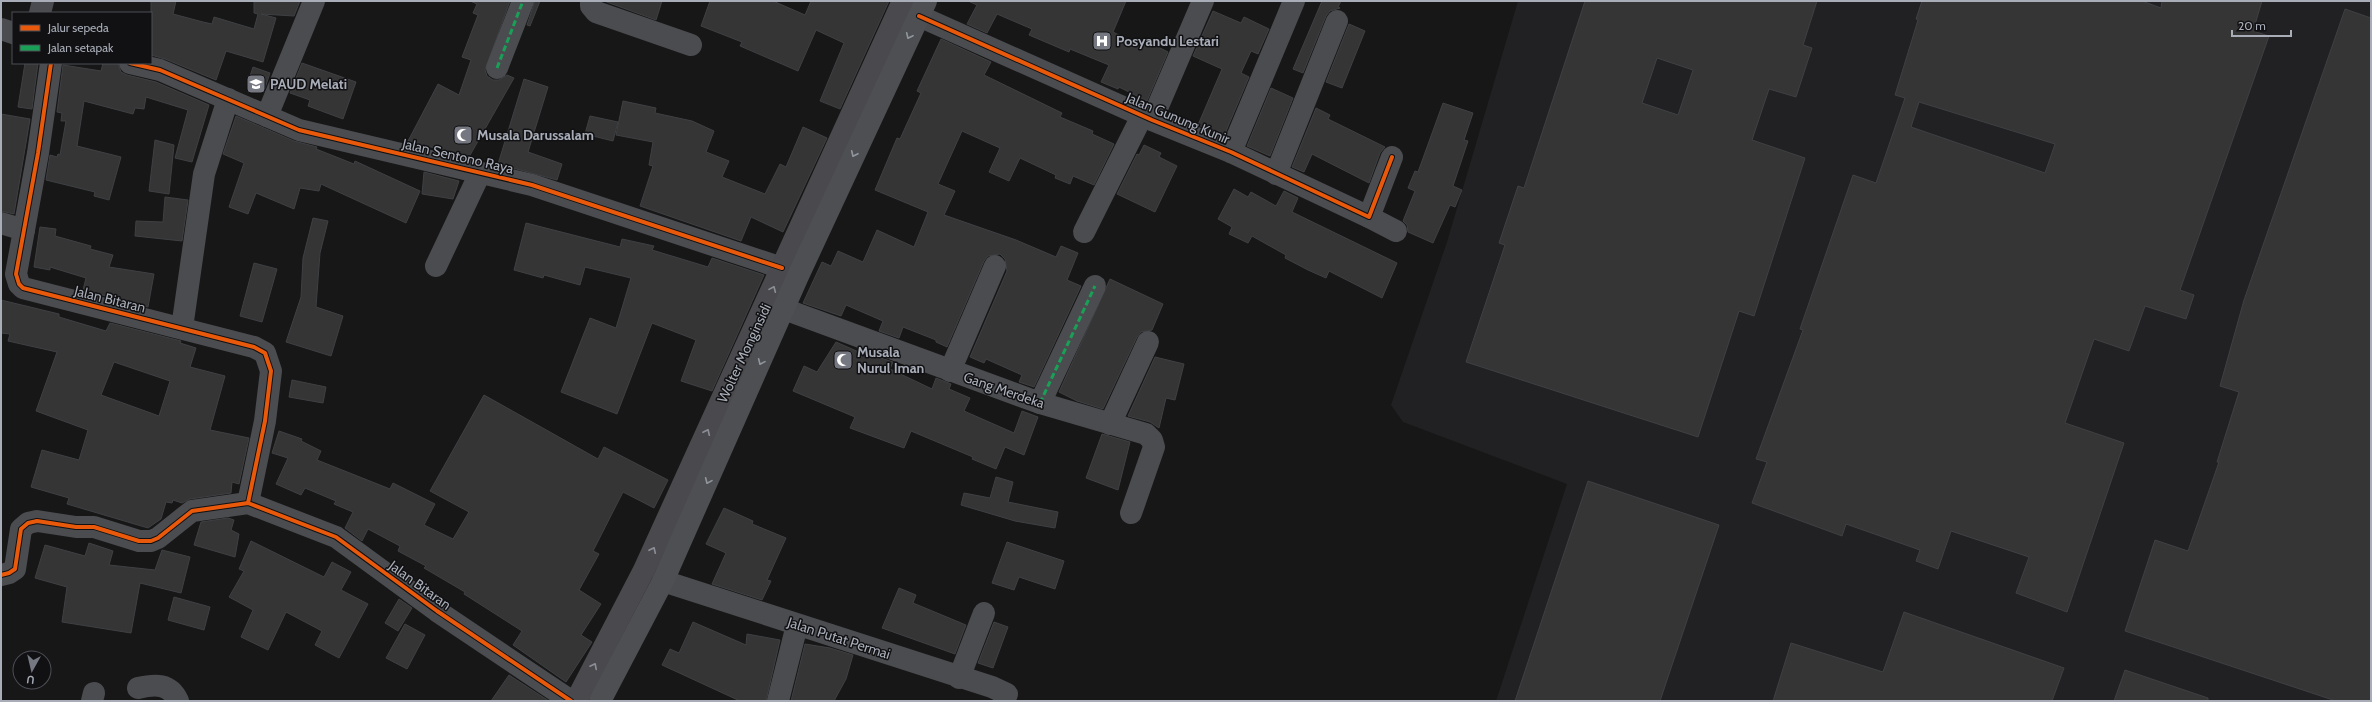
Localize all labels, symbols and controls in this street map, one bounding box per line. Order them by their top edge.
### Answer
legend [12,12,152,64]
scale bar [2232,12,2291,38]
text: 20 m [2238,18,2266,33]
text: Jalur sepeda [47,20,109,35]
hospital icon: Posyandu Lestari [1091,30,1113,52]
one-way arrow [906,32,914,40]
place label: Posyandu Lestari [1116,32,1219,50]
text: Jalan setapak [47,40,114,55]
school or university icon: PAUD Melati [245,73,267,95]
place label: PAUD Melati [270,75,347,93]
street label: Jalan Gunung Kunir [1122,88,1233,148]
mosque icon: Musala Darussalam [452,124,474,146]
place label: Musala Darussalam [477,126,594,144]
street label: Jalan Sentono Raya [400,134,516,178]
one-way arrow [851,151,859,158]
street label: Jalan Bitaran [72,281,148,317]
one-way arrow [768,285,776,293]
street label: Wolter Monginsidi [713,301,775,405]
place label: Musala Nurul Iman [857,343,924,377]
mosque icon: Musala Nurul Iman [832,349,854,371]
one-way arrow [758,358,766,365]
street label: Gang Merdeka [961,368,1047,412]
one-way arrow [702,429,710,437]
one-way arrow [704,477,712,484]
one-way arrow [648,547,656,555]
street label: Jalan Bitaran [384,556,455,614]
street label: Jalan Putat Permai [784,613,893,663]
north arrow [12,650,52,690]
one-way arrow [589,663,597,671]
text: U [26,672,35,687]

